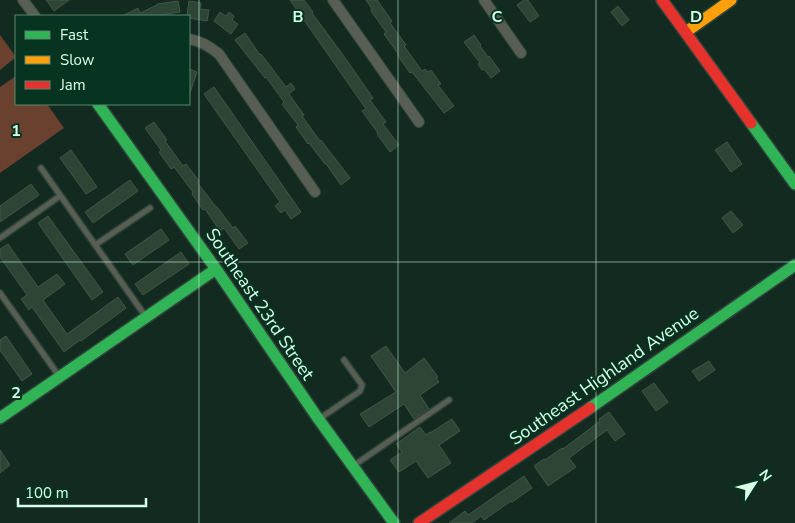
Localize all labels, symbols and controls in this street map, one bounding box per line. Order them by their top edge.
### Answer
text: B [292,6,304,28]
text: C [492,6,503,28]
text: D [690,6,702,28]
legend [15,15,190,105]
text: Fast [60,25,89,45]
text: Slow [60,50,95,70]
text: Jam [59,75,86,95]
text: 1 [11,120,21,142]
street label: Southeast 23rd Street [200,223,320,385]
street label: Southeast Highland Avenue [504,301,704,451]
text: 2 [11,382,21,404]
north arrow [730,458,780,508]
text: N [754,466,776,485]
scale bar [18,476,145,508]
text: 100 m [25,483,69,503]

